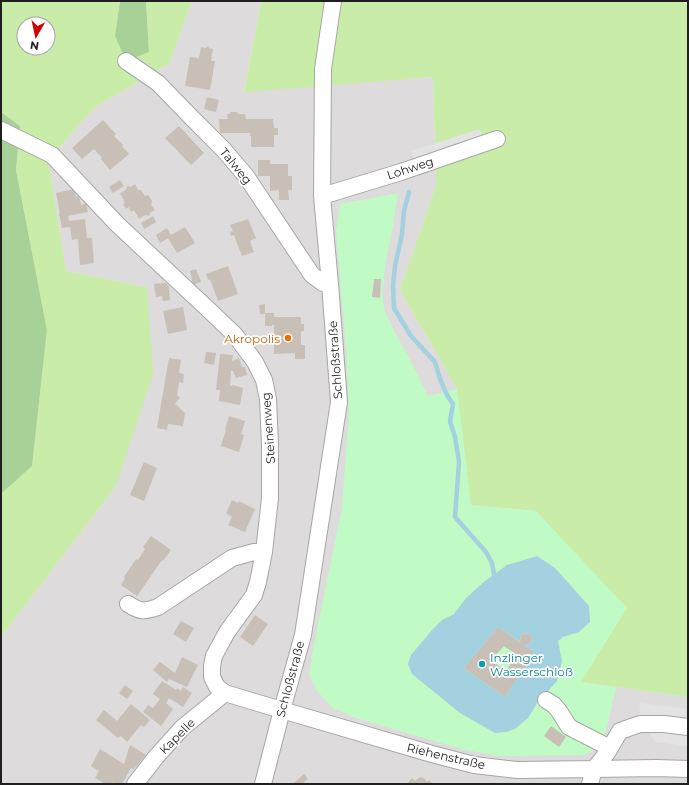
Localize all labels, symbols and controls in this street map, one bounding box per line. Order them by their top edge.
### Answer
north arrow [16,16,56,56]
text: N [29,38,40,53]
street label: Talweg [217,145,255,187]
street label: Lohweg [385,153,435,183]
street label: Schloßstraße [325,320,345,400]
place label: Akropolis [224,331,280,346]
marker: Akropolis [283,333,293,343]
street label: Steinenweg [258,392,278,464]
street label: Schloßstraße [273,639,307,719]
place label: Inzlinger Wasserschloß [490,650,573,679]
marker: Inzlinger Wasserschloß [477,659,487,669]
street label: Kapelle [156,715,198,757]
street label: Riehenstraße [405,740,487,772]

